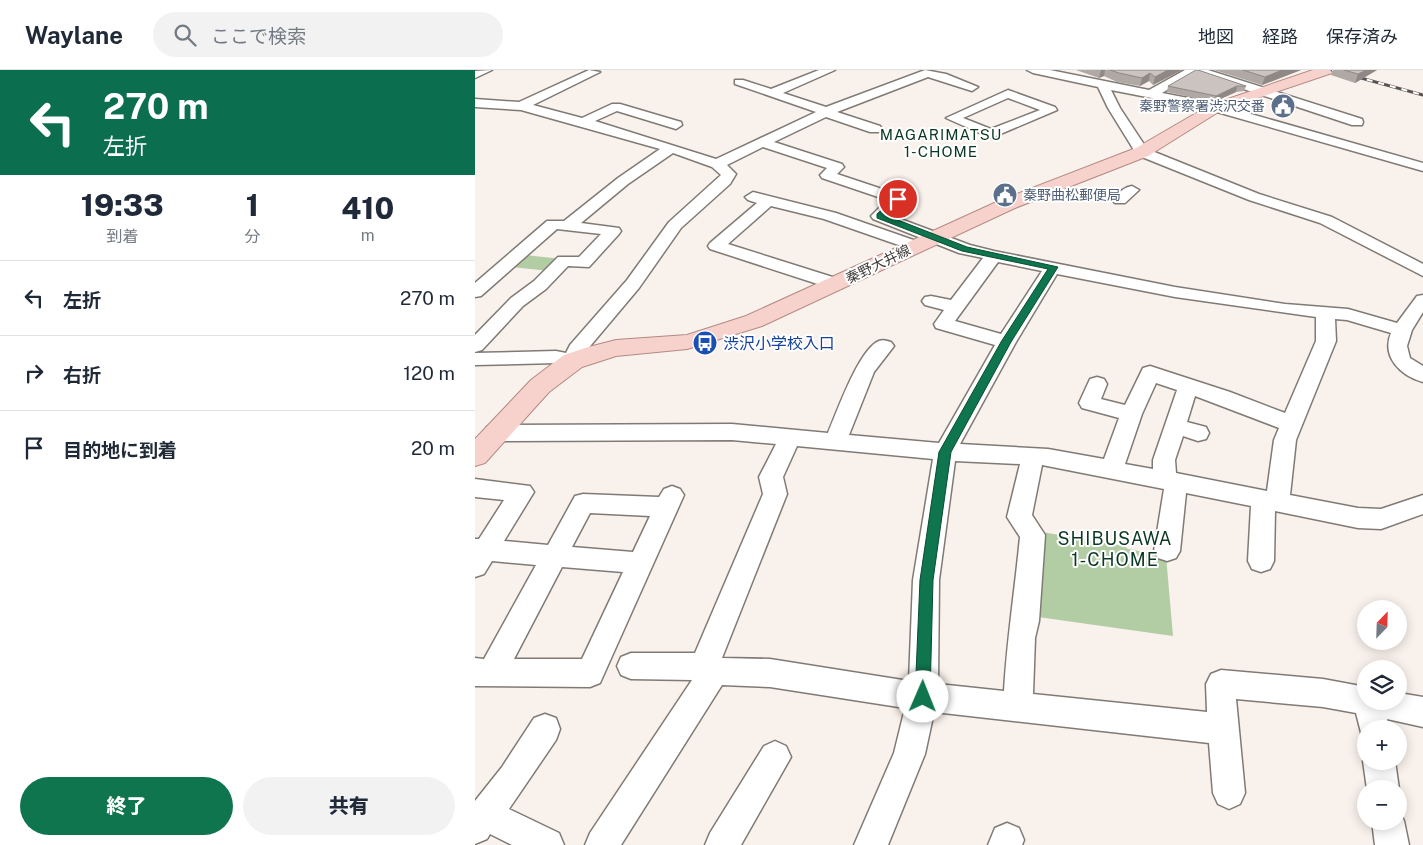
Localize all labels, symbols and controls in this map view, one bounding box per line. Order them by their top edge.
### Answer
search box [153,12,503,57]
text: Waylane [25,21,123,49]
icon: search [171,21,199,49]
text: ここで検索 [211,25,306,47]
text: 地図 [1198,26,1234,47]
text: 経路 [1262,26,1298,47]
text: 保存済み [1326,26,1398,47]
text: 270 m [103,86,209,127]
icon: left [20,90,85,155]
public building icon: 秦野警察署渋沢交番 [1270,93,1296,119]
place label: 秦野警察署渋沢交番 [1139,98,1265,114]
district label: MAGARIMATSU 1-CHOME [880,126,1002,160]
text: 左折 [103,133,147,159]
pin [877,178,919,220]
public building icon: 秦野曲松郵便局 [992,182,1018,208]
icon: arrive [884,185,912,213]
text: 19:33 [81,187,164,223]
text: 1 [246,187,259,223]
place label: 秦野曲松郵便局 [1023,187,1121,203]
text: 410 [341,190,394,226]
text: m [361,226,375,245]
text: 到着 [106,227,138,246]
text: 分 [244,227,260,246]
street label: 秦野大井線 [843,241,913,287]
icon: left [20,284,48,312]
text: 270 m [400,287,455,309]
text: 左折 [63,289,101,311]
bus stop icon: 渋沢小学校入口 [692,330,718,356]
place label: 渋沢小学校入口 [723,334,835,353]
icon: right [20,359,48,387]
text: 120 m [403,362,455,384]
text: 右折 [63,364,101,386]
icon: arrive [20,434,48,462]
text: 20 m [411,437,455,459]
text: 目的地に到着 [63,439,177,461]
district label: SHIBUSAWA 1-CHOME [1058,528,1172,570]
north arrow [1357,600,1407,650]
map controls [1357,600,1407,830]
button: layers [1357,660,1407,710]
position arrow [896,670,948,722]
button: + [1357,720,1407,770]
button: 終了 [20,777,233,835]
button: 共有 [243,777,455,835]
button: − [1357,780,1407,830]

